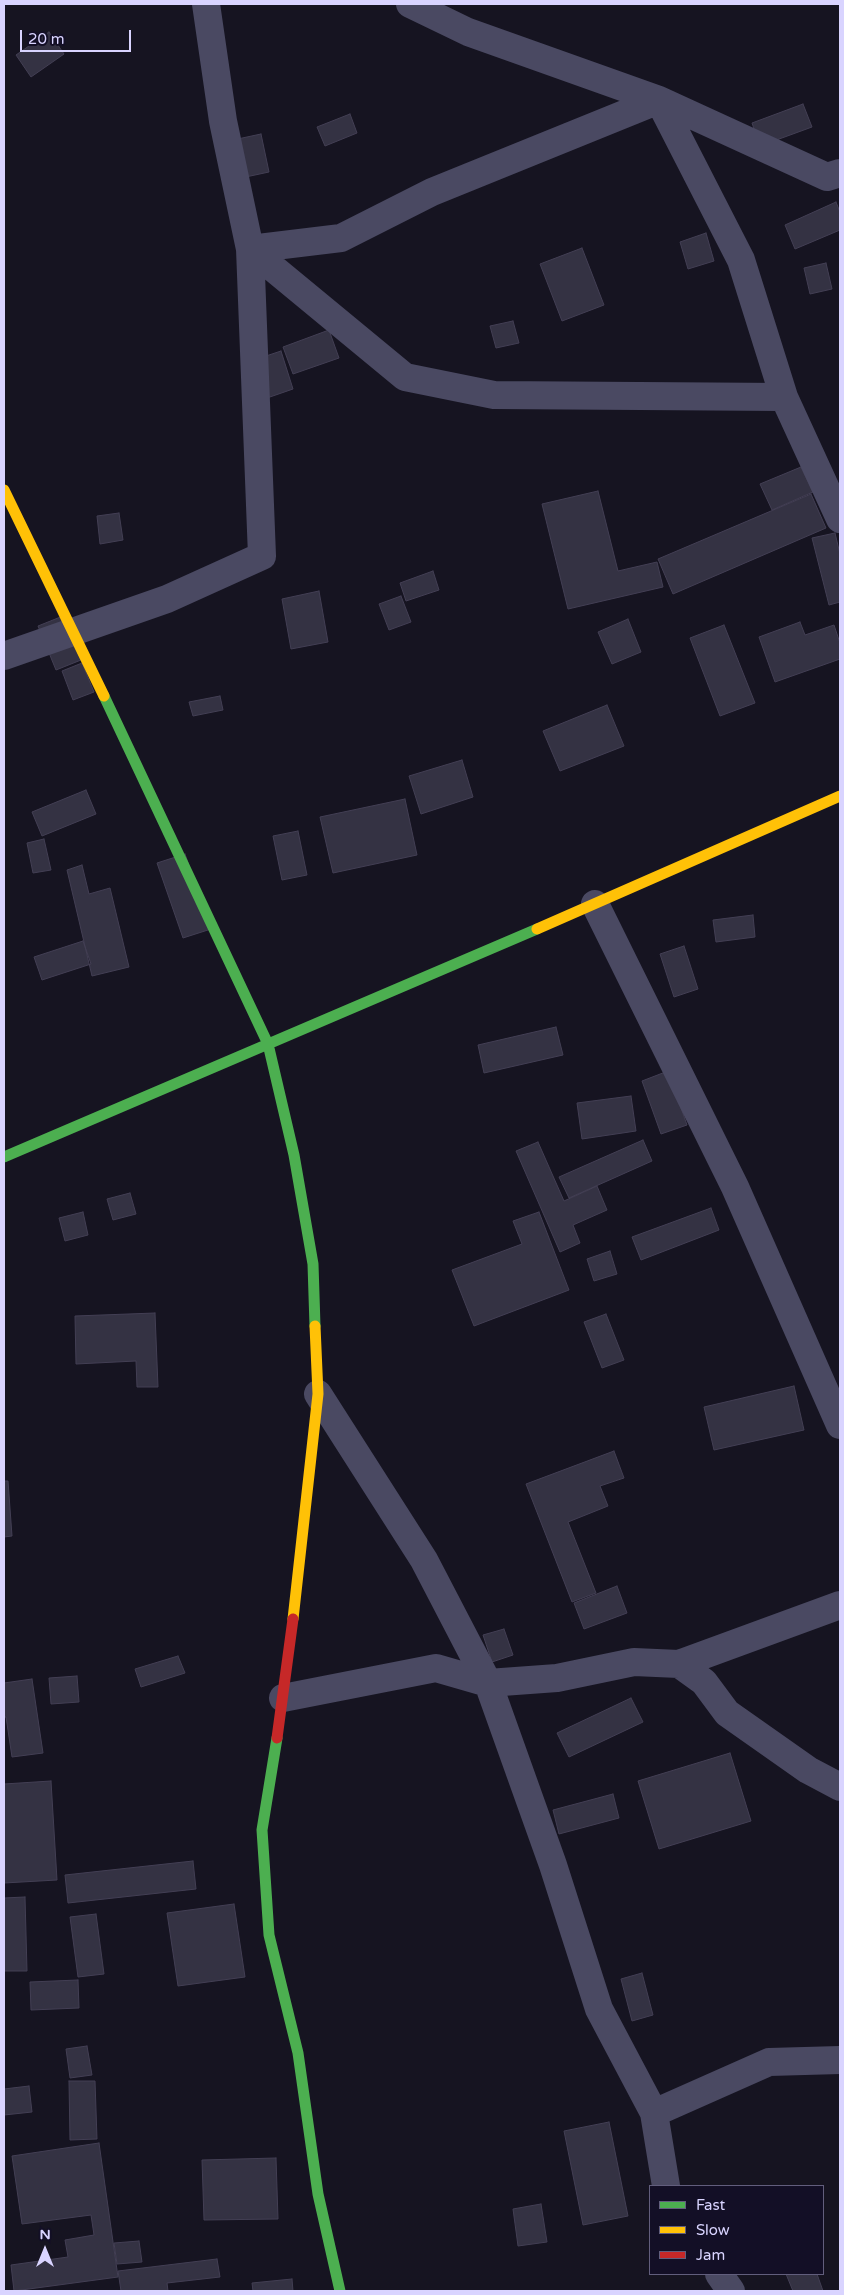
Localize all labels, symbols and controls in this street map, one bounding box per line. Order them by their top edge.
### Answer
scale bar [22,20,134,52]
text: 20 m [28,30,65,48]
legend [649,2185,824,2275]
text: Fast [696,2196,725,2214]
text: Slow [696,2221,730,2239]
north arrow [20,2225,70,2275]
text: N [39,2226,51,2243]
text: Jam [696,2246,725,2264]

